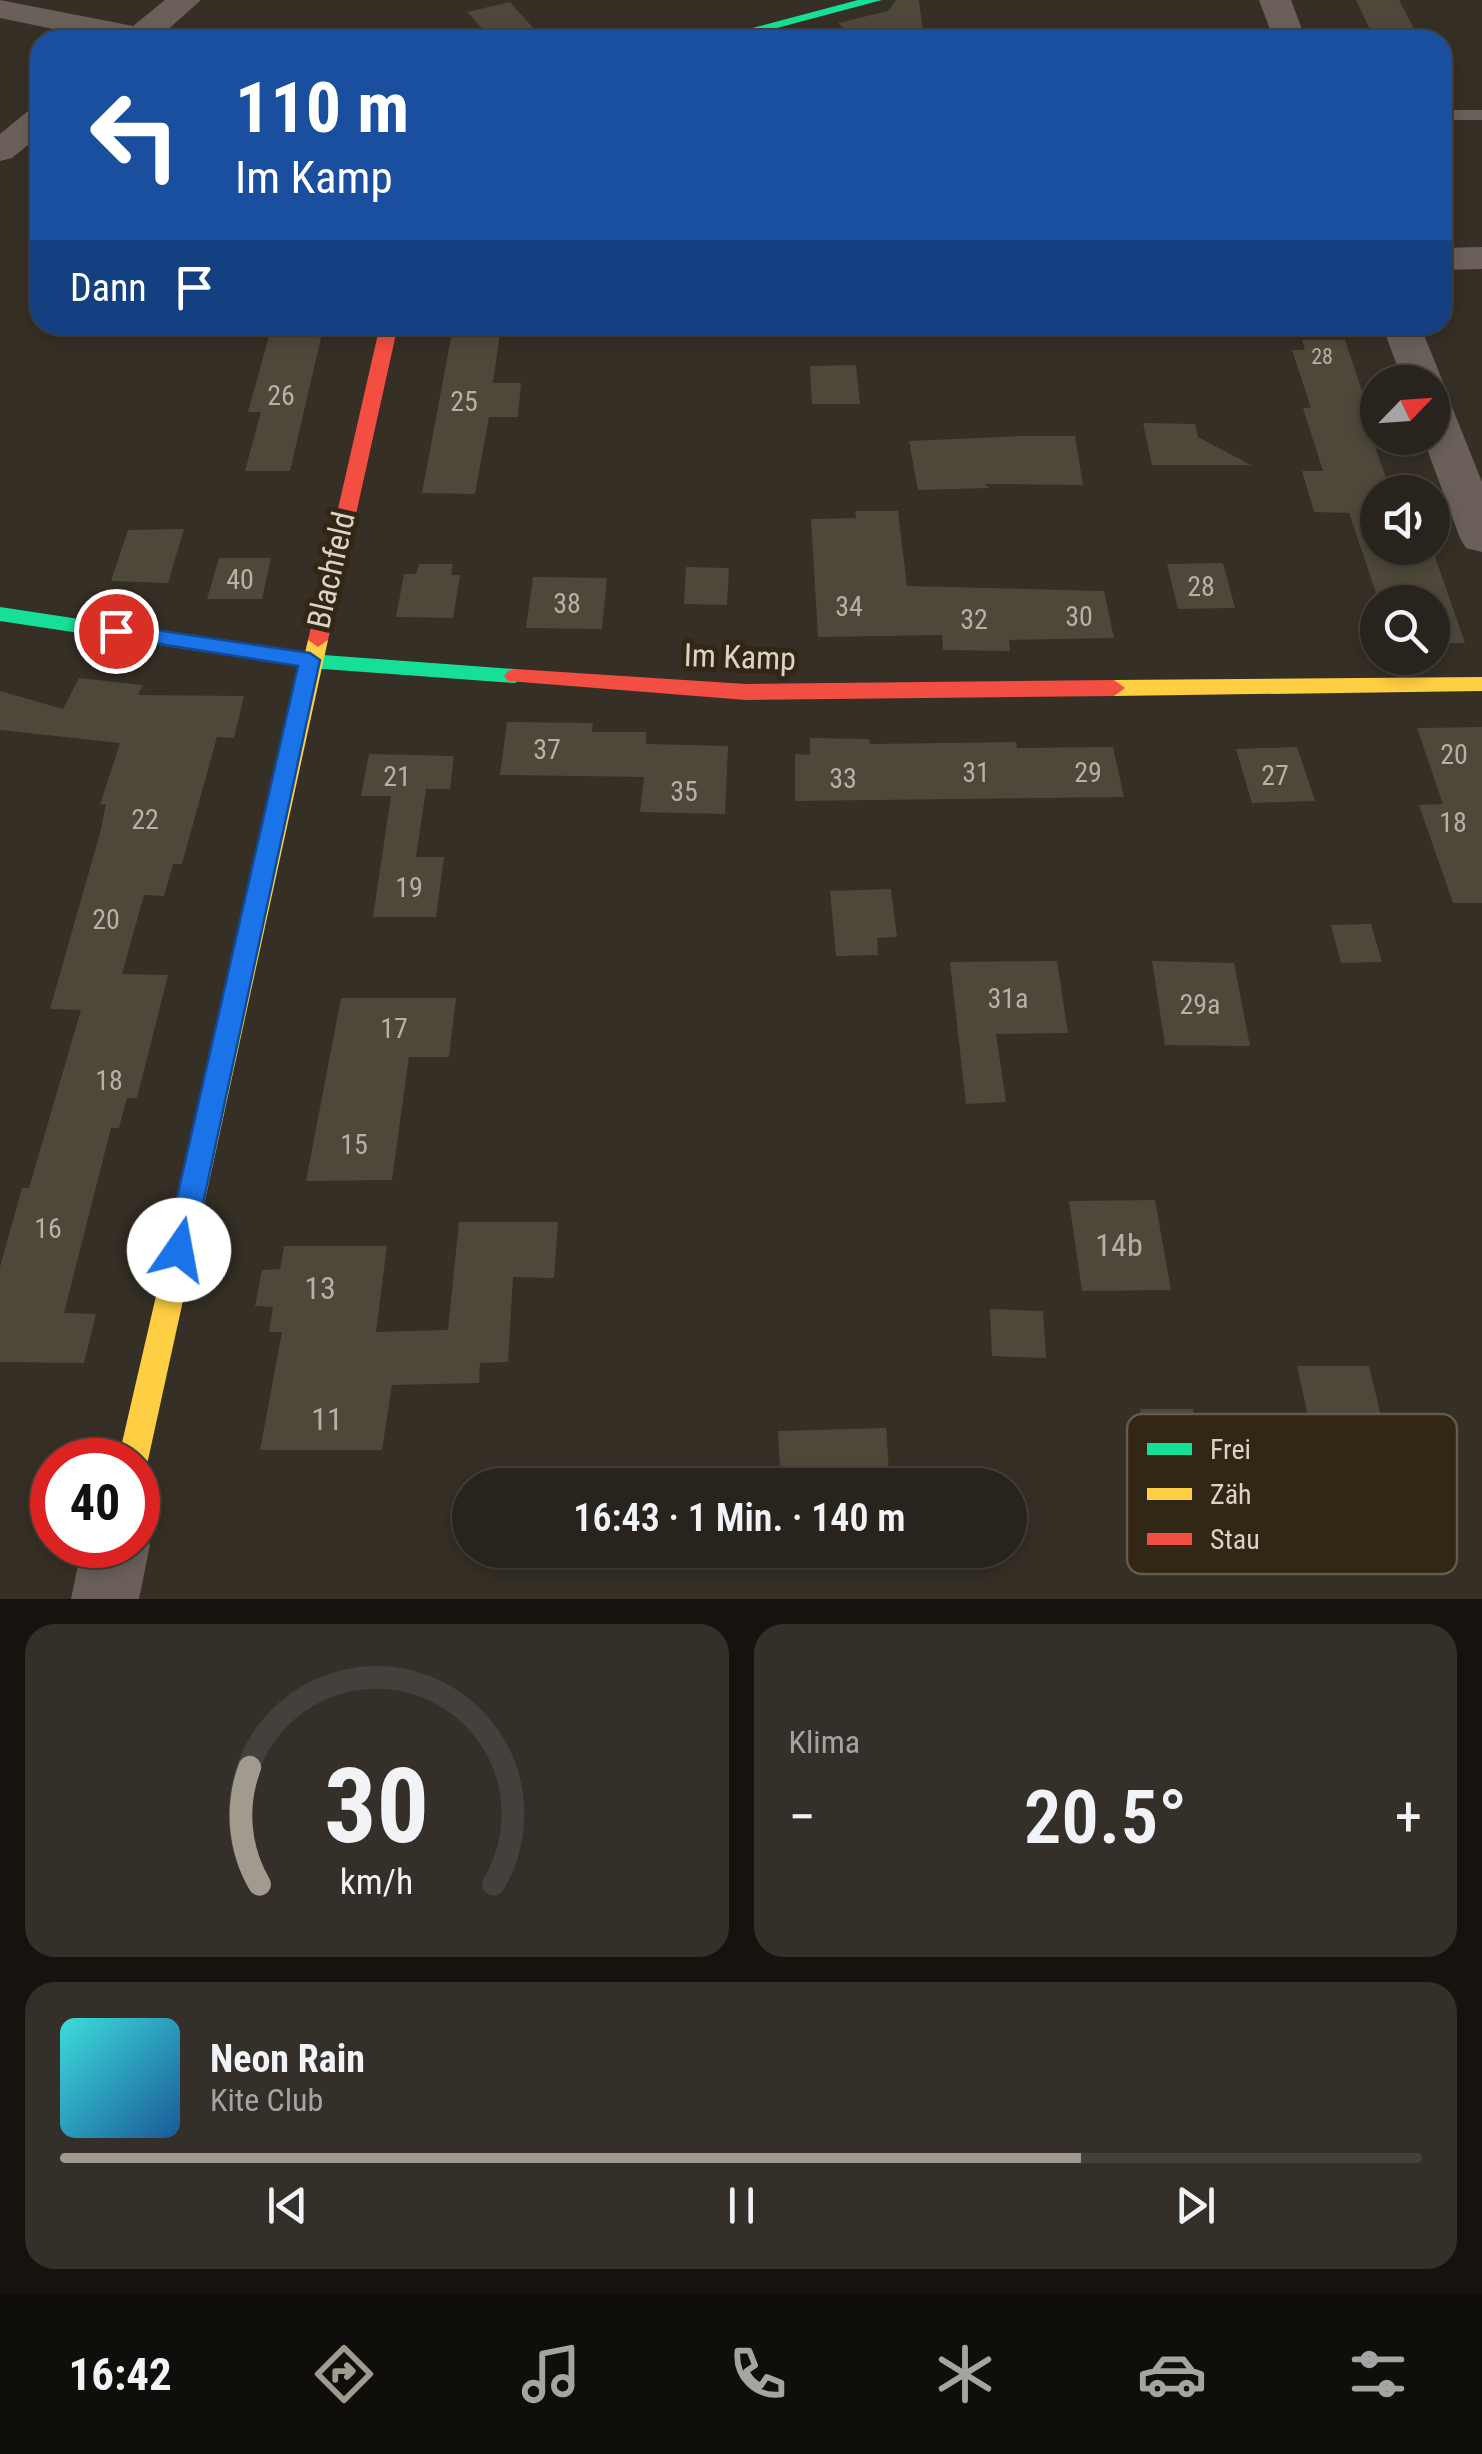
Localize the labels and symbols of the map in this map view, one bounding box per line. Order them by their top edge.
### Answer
house number: 28 [1311,344,1333,369]
north arrow [1360,365,1450,455]
house number: 26 [267,379,295,412]
house number: 25 [450,385,478,418]
street label: Blachfeld [299,508,363,632]
house number: 40 [226,563,254,596]
house number: 28 [1187,570,1215,603]
house number: 38 [553,587,581,620]
pin [74,589,159,674]
house number: 34 [835,590,863,623]
house number: 30 [1065,600,1093,633]
house number: 32 [960,603,988,636]
street label: Im Kamp [683,636,797,678]
house number: 37 [533,733,561,766]
house number: 20 [1440,738,1468,771]
house number: 31 [962,756,990,789]
house number: 29 [1074,756,1102,789]
house number: 27 [1261,759,1289,792]
house number: 21 [383,760,411,793]
house number: 33 [829,762,857,795]
house number: 35 [670,775,698,808]
house number: 22 [131,803,159,836]
house number: 18 [1439,806,1467,839]
house number: 19 [395,871,423,904]
house number: 20 [92,903,120,936]
house number: 31a [987,982,1029,1015]
house number: 29a [1179,988,1221,1021]
house number: 17 [380,1012,408,1045]
house number: 18 [95,1064,123,1097]
house number: 15 [340,1128,368,1161]
position arrow [127,1198,231,1302]
house number: 16 [34,1212,62,1245]
house number: 14b [1095,1226,1143,1264]
house number: 13 [304,1269,336,1307]
house number: 11 [311,1400,343,1438]
legend [1127,1414,1457,1574]
text: Frei [1210,1433,1251,1466]
speed limit sign: 40 [30,1438,160,1568]
text: Zäh [1210,1478,1252,1511]
text: Stau [1210,1523,1260,1556]

